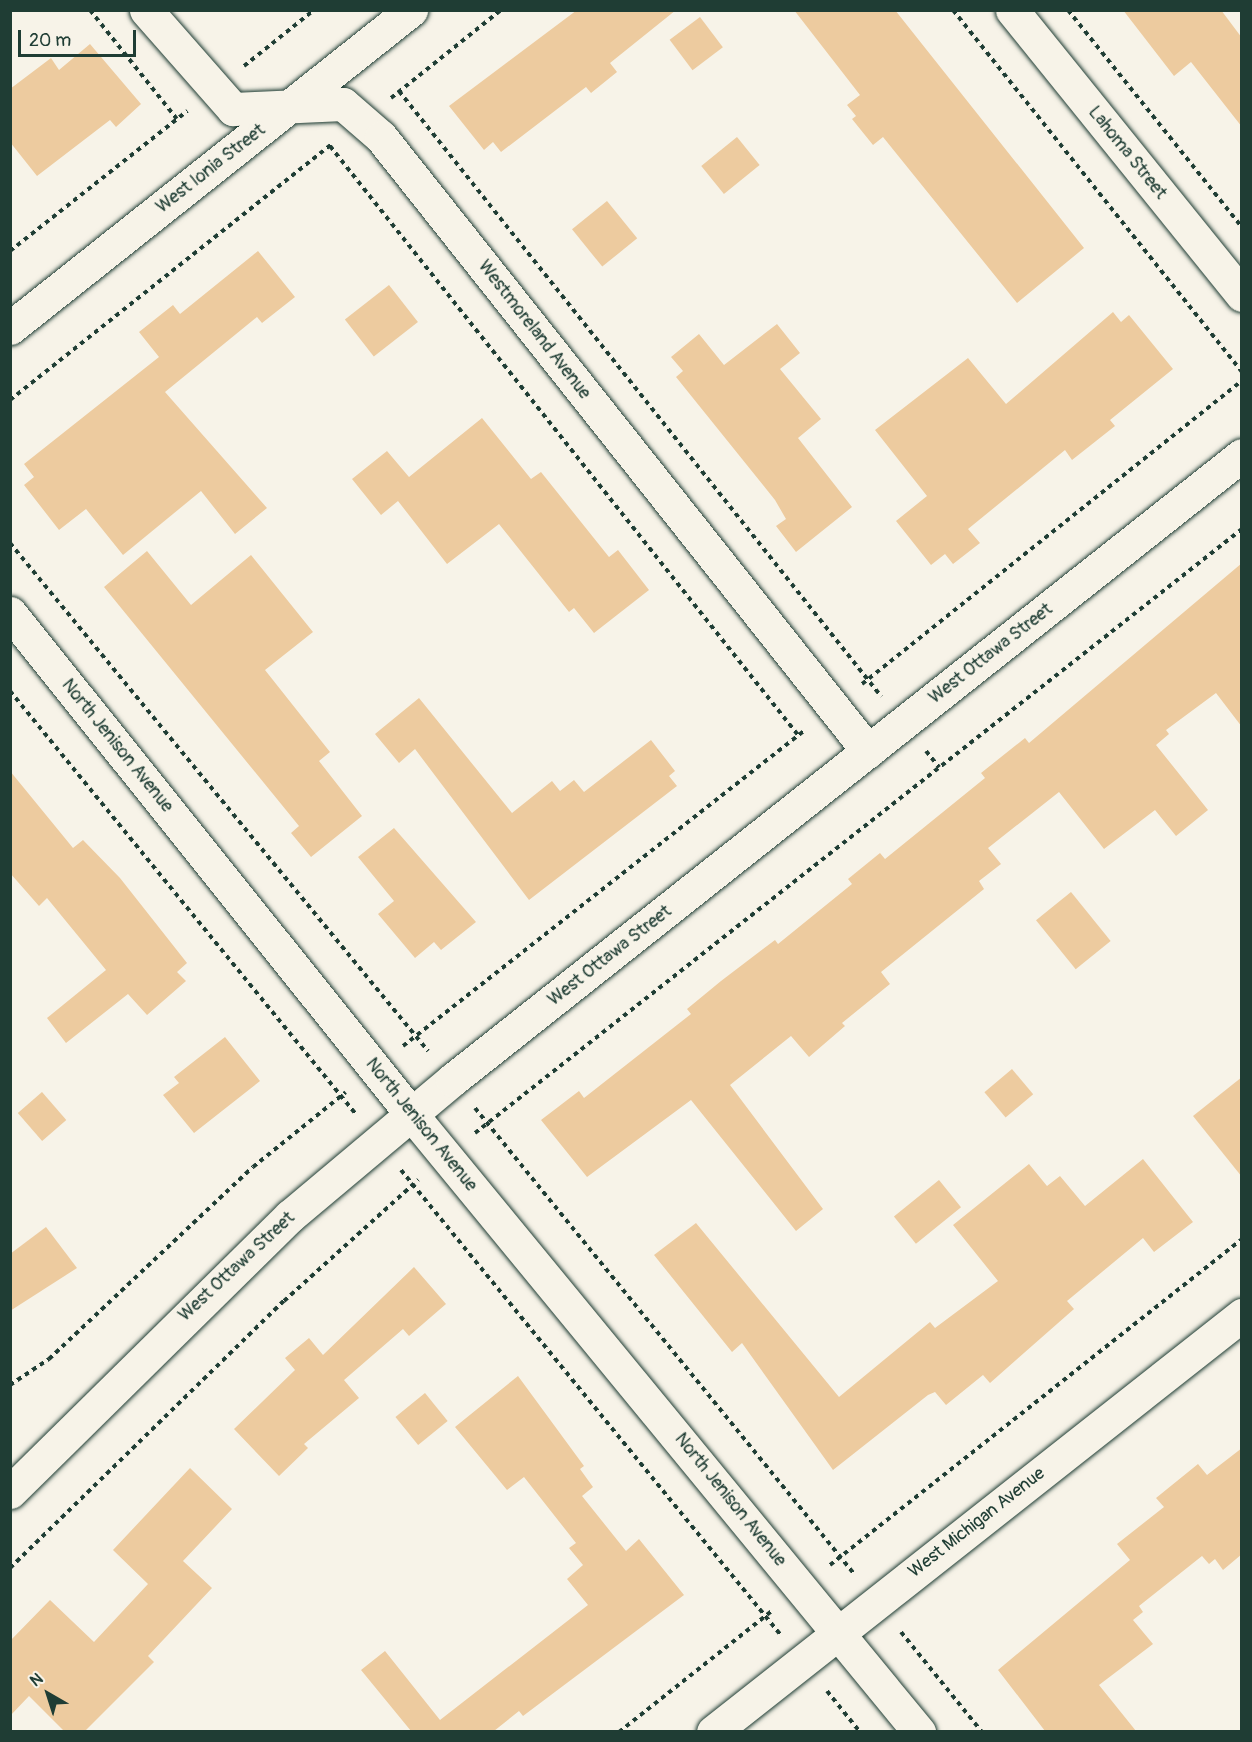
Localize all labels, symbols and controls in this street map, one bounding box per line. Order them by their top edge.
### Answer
scale bar [21,18,140,56]
text: 20 m [29,29,71,52]
street label: Lahoma Street [1083,102,1171,204]
street label: West Ionia Street [152,120,270,218]
street label: Westmoreland Avenue [473,256,595,404]
street label: West Ottawa Street [925,599,1057,709]
street label: North Jenison Avenue [57,675,177,817]
street label: West Ottawa Street [544,901,676,1011]
street label: North Jenison Avenue [361,1054,481,1196]
street label: West Ottawa Street [174,1208,300,1326]
street label: North Jenison Avenue [670,1429,790,1571]
street label: West Michigan Avenue [905,1463,1049,1583]
north arrow [18,1664,78,1724]
text: N [26,1669,47,1691]

